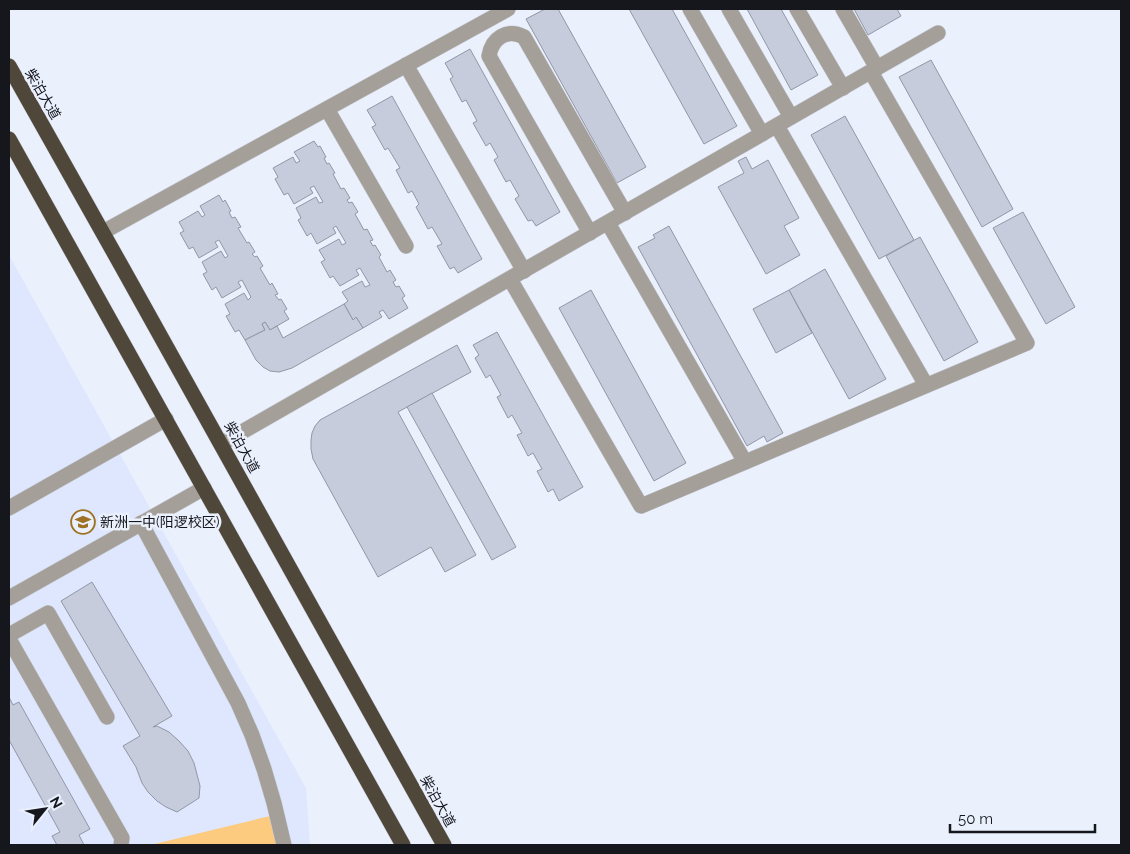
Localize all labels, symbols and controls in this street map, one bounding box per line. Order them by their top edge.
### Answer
street label: 柴泊大道 [22,66,64,122]
street label: 柴泊大道 [221,419,263,475]
school or university icon: 新洲一中(阳逻校区) [70,509,96,535]
place label: 新洲一中(阳逻校区) [100,514,220,530]
street label: 柴泊大道 [417,773,459,829]
north arrow [20,784,70,834]
text: N [47,794,66,811]
scale bar [950,802,1095,834]
text: 50 m [958,810,993,828]

